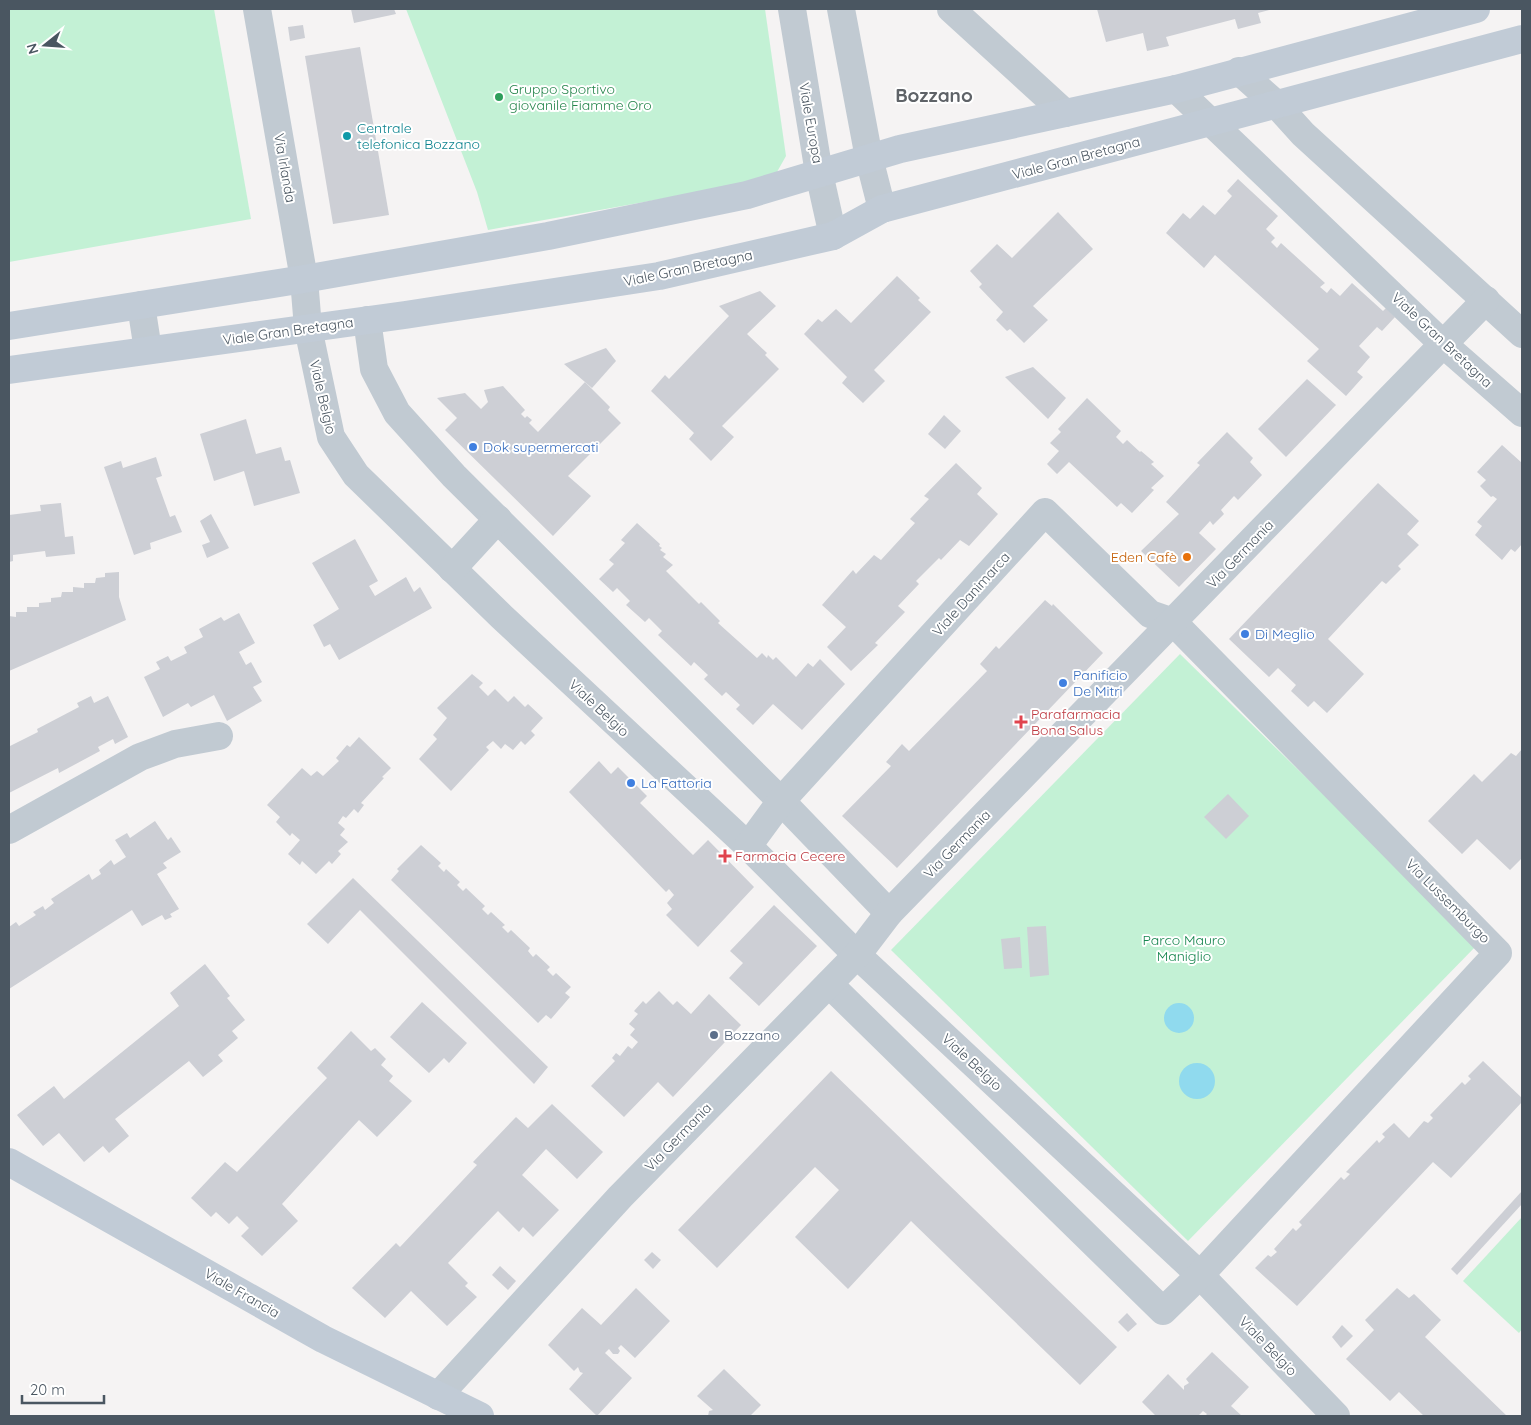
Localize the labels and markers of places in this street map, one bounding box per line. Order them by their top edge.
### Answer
place label: Gruppo Sportivo giovanile Fiamme Oro [509,80,652,114]
marker: Gruppo Sportivo giovanile Fiamme Oro [493,91,505,103]
place label: Centrale telefonica Bozzano [357,119,480,153]
marker: Centrale telefonica Bozzano [341,130,353,142]
place label: Dok supermercati [483,438,599,456]
marker: Dok supermercati [467,441,479,453]
place label: Eden Cafè [1111,548,1177,566]
marker: Eden Cafè [1181,551,1193,563]
place label: Di Meglio [1255,625,1315,643]
marker: Di Meglio [1239,628,1251,640]
place label: Panificio De Mitri [1073,666,1128,700]
marker: Panificio De Mitri [1057,677,1069,689]
place label: Parafarmacia Bona Salus [1031,705,1120,739]
marker: Parafarmacia Bona Salus [1015,716,1027,728]
place label: La Fattoria [641,774,712,792]
marker: La Fattoria [625,777,637,789]
place label: Farmacia Cecere [735,847,846,865]
marker: Farmacia Cecere [719,850,731,862]
place label: Bozzano [724,1026,780,1044]
marker: Bozzano [708,1029,720,1041]

